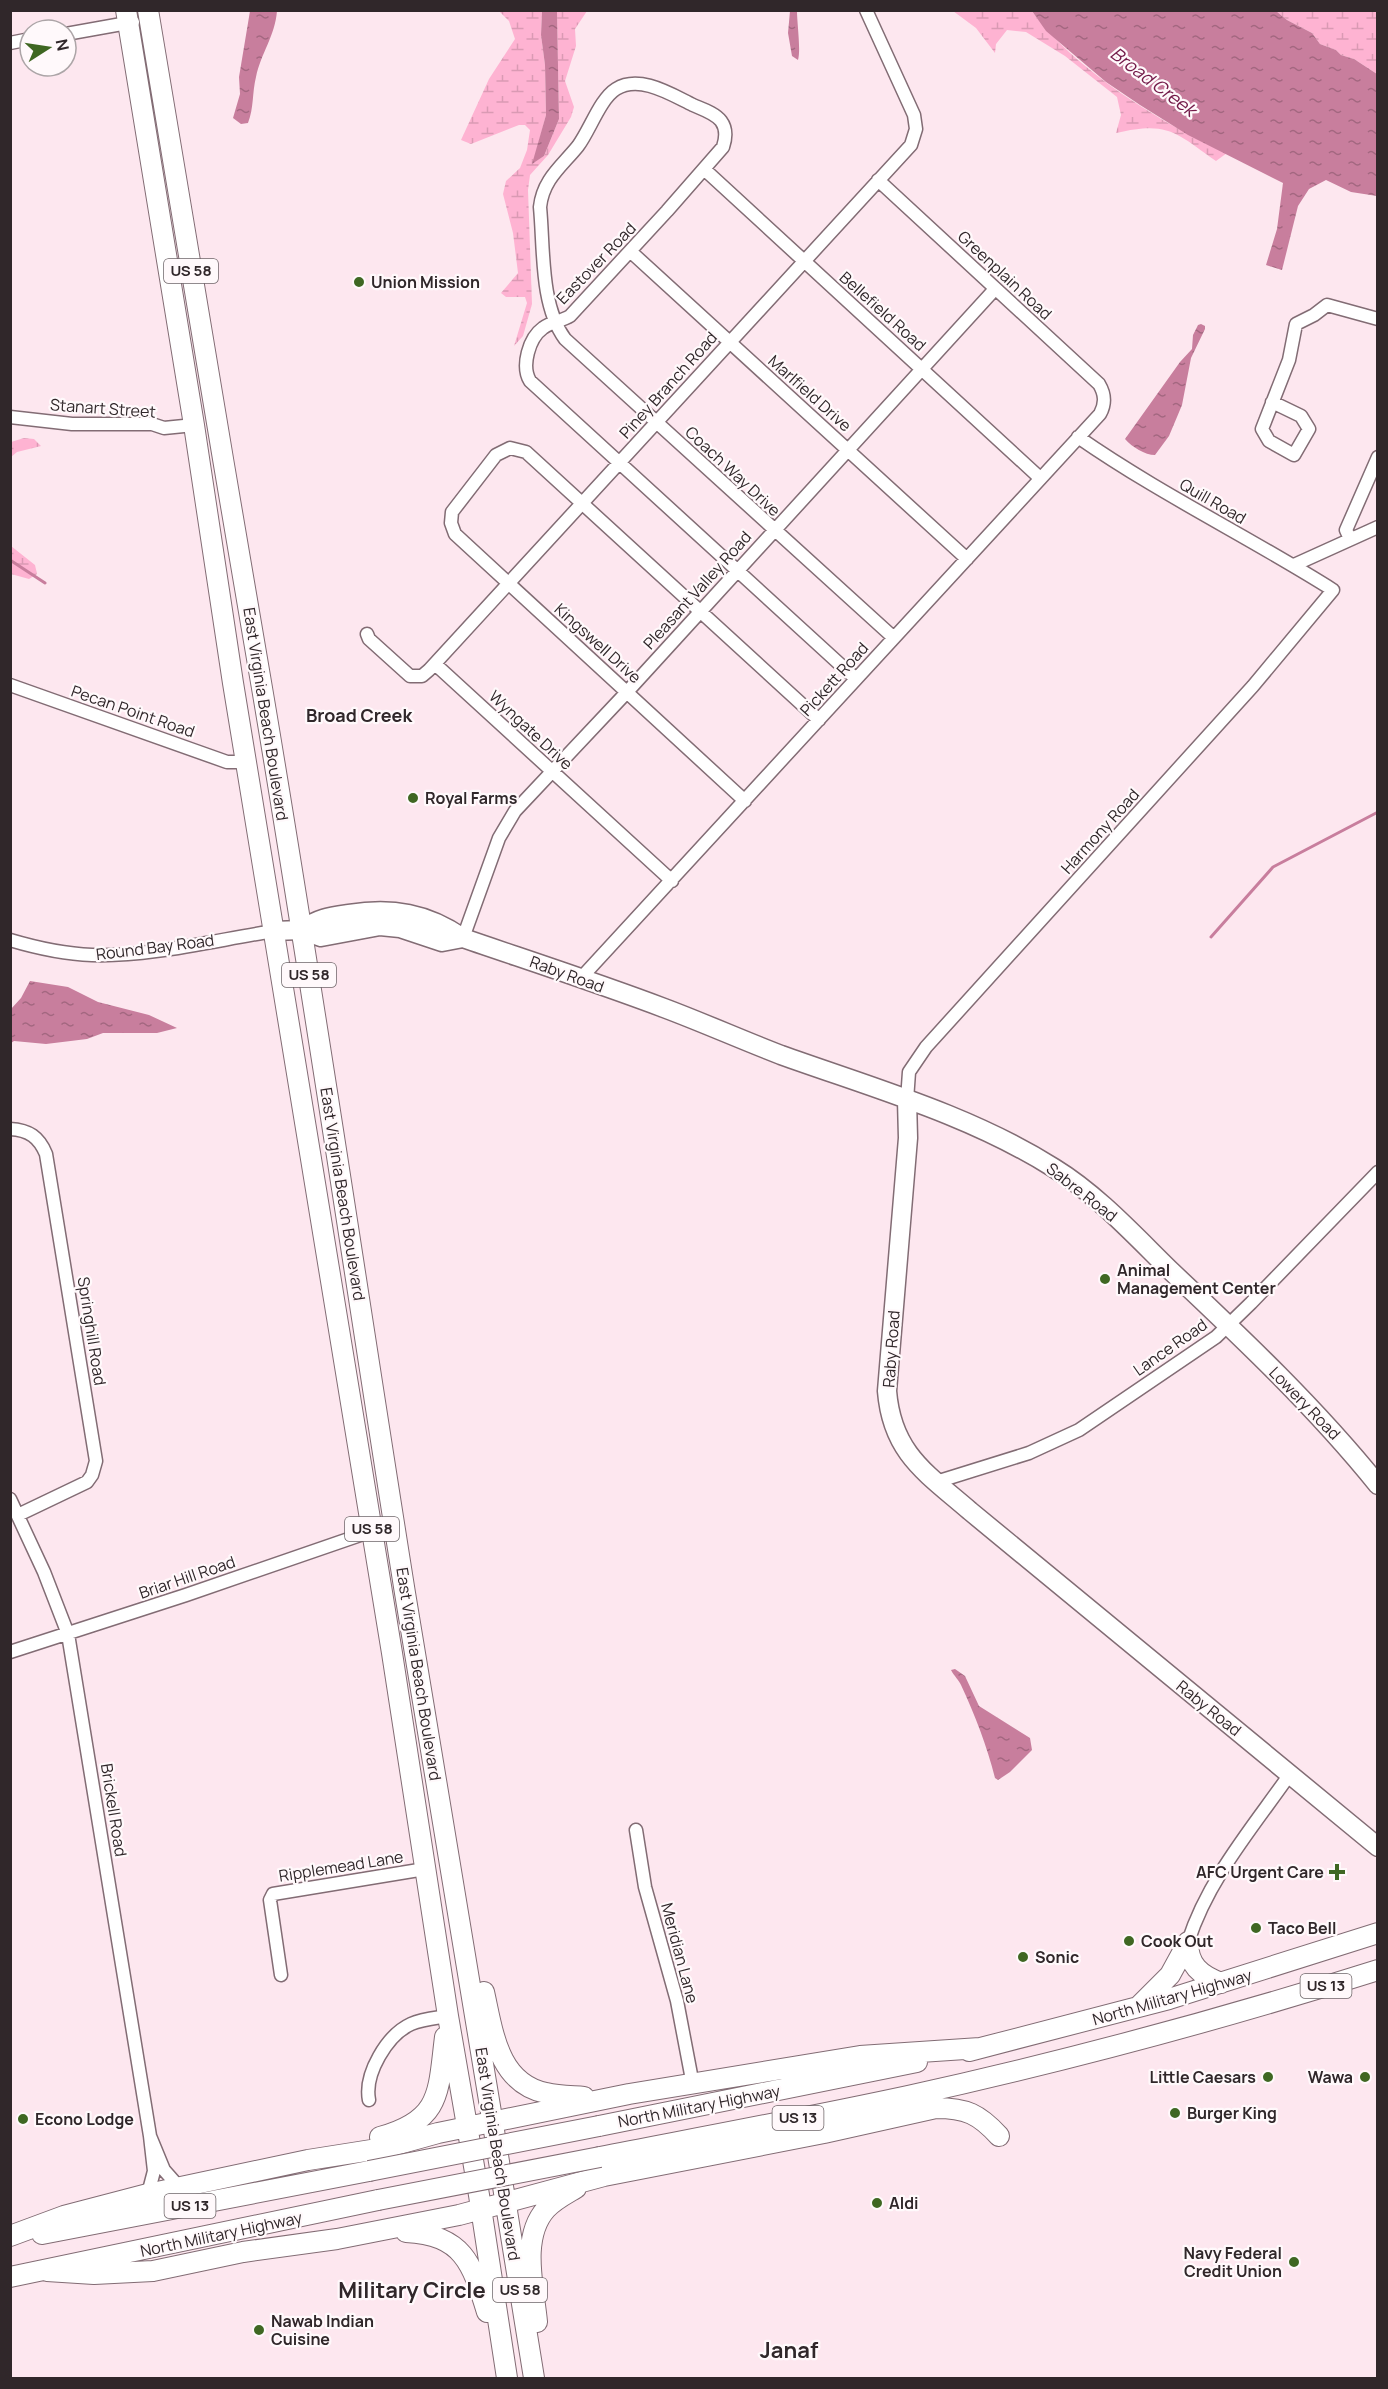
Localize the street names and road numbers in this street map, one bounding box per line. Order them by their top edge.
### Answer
street label: Eastover Road [551,217,641,309]
street label: Greenplain Road [953,226,1057,324]
road number: US 58 [164,259,218,283]
street label: Bellefield Road [835,266,931,356]
street label: Piney Branch Road [614,327,722,443]
street label: Marlfield Drive [764,350,856,436]
street label: Stanart Street [49,393,157,423]
street label: Coach Way Drive [680,421,786,521]
street label: Quill Road [1176,473,1250,529]
street label: Pleasant Valley Road [638,526,756,654]
street label: Kingswell Drive [550,598,646,688]
street label: East Virginia Beach Boulevard [238,606,294,822]
street label: Pickett Road [795,637,873,721]
street label: Pecan Point Road [68,680,198,742]
street label: Wyngate Drive [484,685,578,775]
street label: Harmony Road [1056,784,1144,878]
street label: Round Bay Road [95,929,215,965]
street label: Raby Road [527,950,607,998]
road number: US 58 [282,963,336,987]
street label: East Virginia Beach Boulevard [315,1086,371,1302]
street label: Sabre Road [1042,1157,1122,1227]
street label: Springhill Road [73,1275,111,1387]
street label: Raby Road [877,1310,905,1388]
street label: Lance Road [1129,1313,1211,1381]
street label: Lowery Road [1264,1362,1346,1444]
road number: US 58 [345,1517,399,1541]
street label: Briar Hill Road [136,1550,238,1604]
street label: East Virginia Beach Boulevard [391,1566,447,1782]
street label: Raby Road [1172,1675,1246,1741]
street label: Brickell Road [96,1762,132,1858]
street label: Ripplemead Lane [277,1845,405,1887]
street label: Meridian Lane [656,1900,704,2006]
street label: North Military Highway [1090,1964,1255,2030]
road number: US 13 [1300,1974,1352,1998]
street label: East Virginia Beach Boulevard [470,2046,526,2262]
street label: North Military Highway [616,2079,783,2133]
road number: US 13 [772,2106,824,2130]
road number: US 13 [164,2194,216,2218]
street label: North Military Highway [138,2206,304,2262]
road number: US 58 [493,2278,547,2302]

